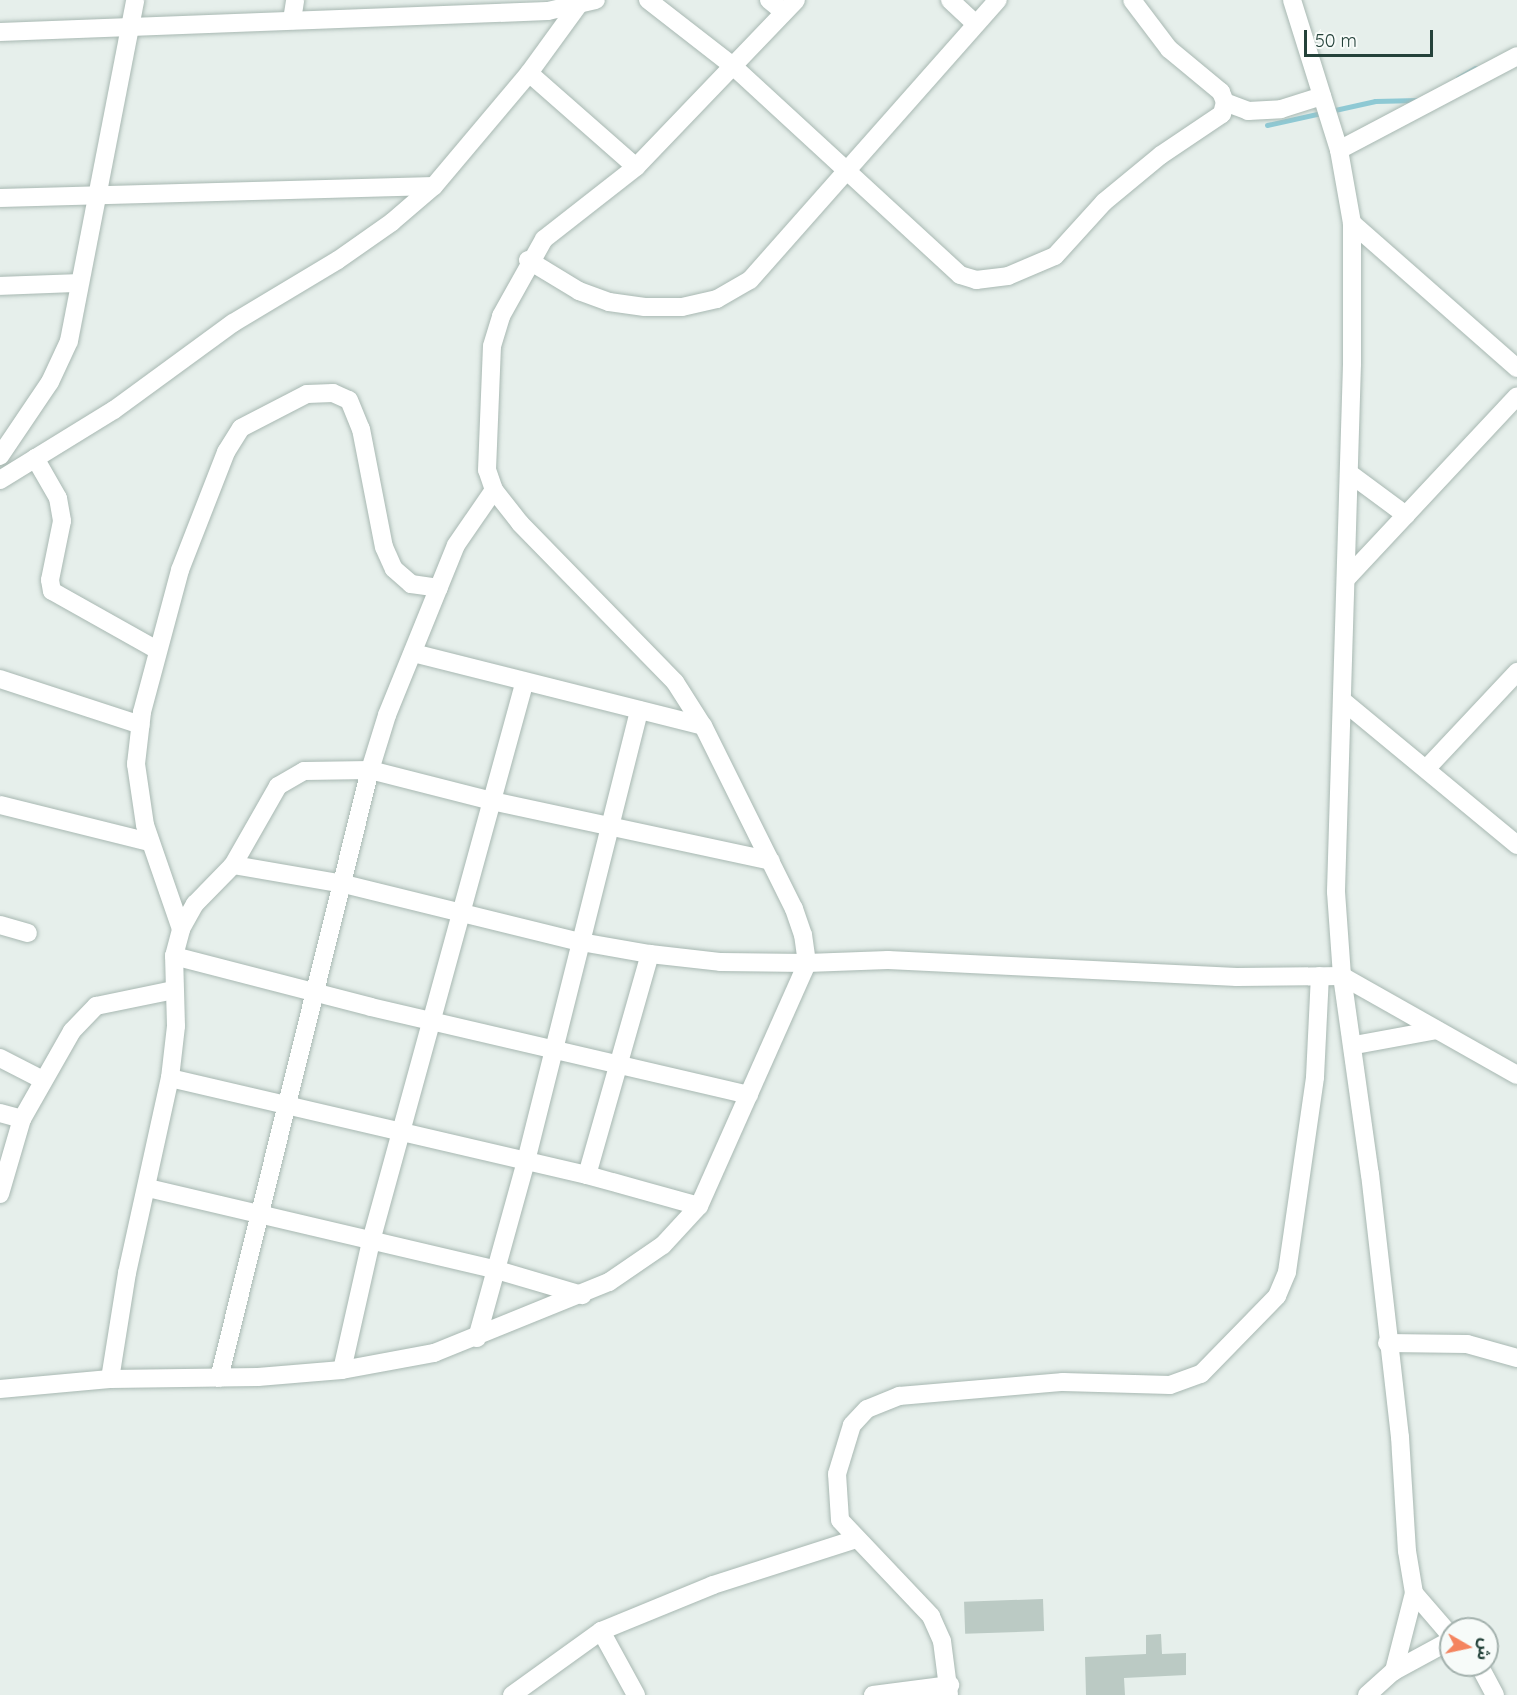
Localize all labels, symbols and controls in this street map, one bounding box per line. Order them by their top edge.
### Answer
scale bar [1307,18,1436,56]
text: 50 m [1315,29,1357,52]
north arrow [1439,1617,1499,1677]
text: ش [1473,1637,1496,1662]

